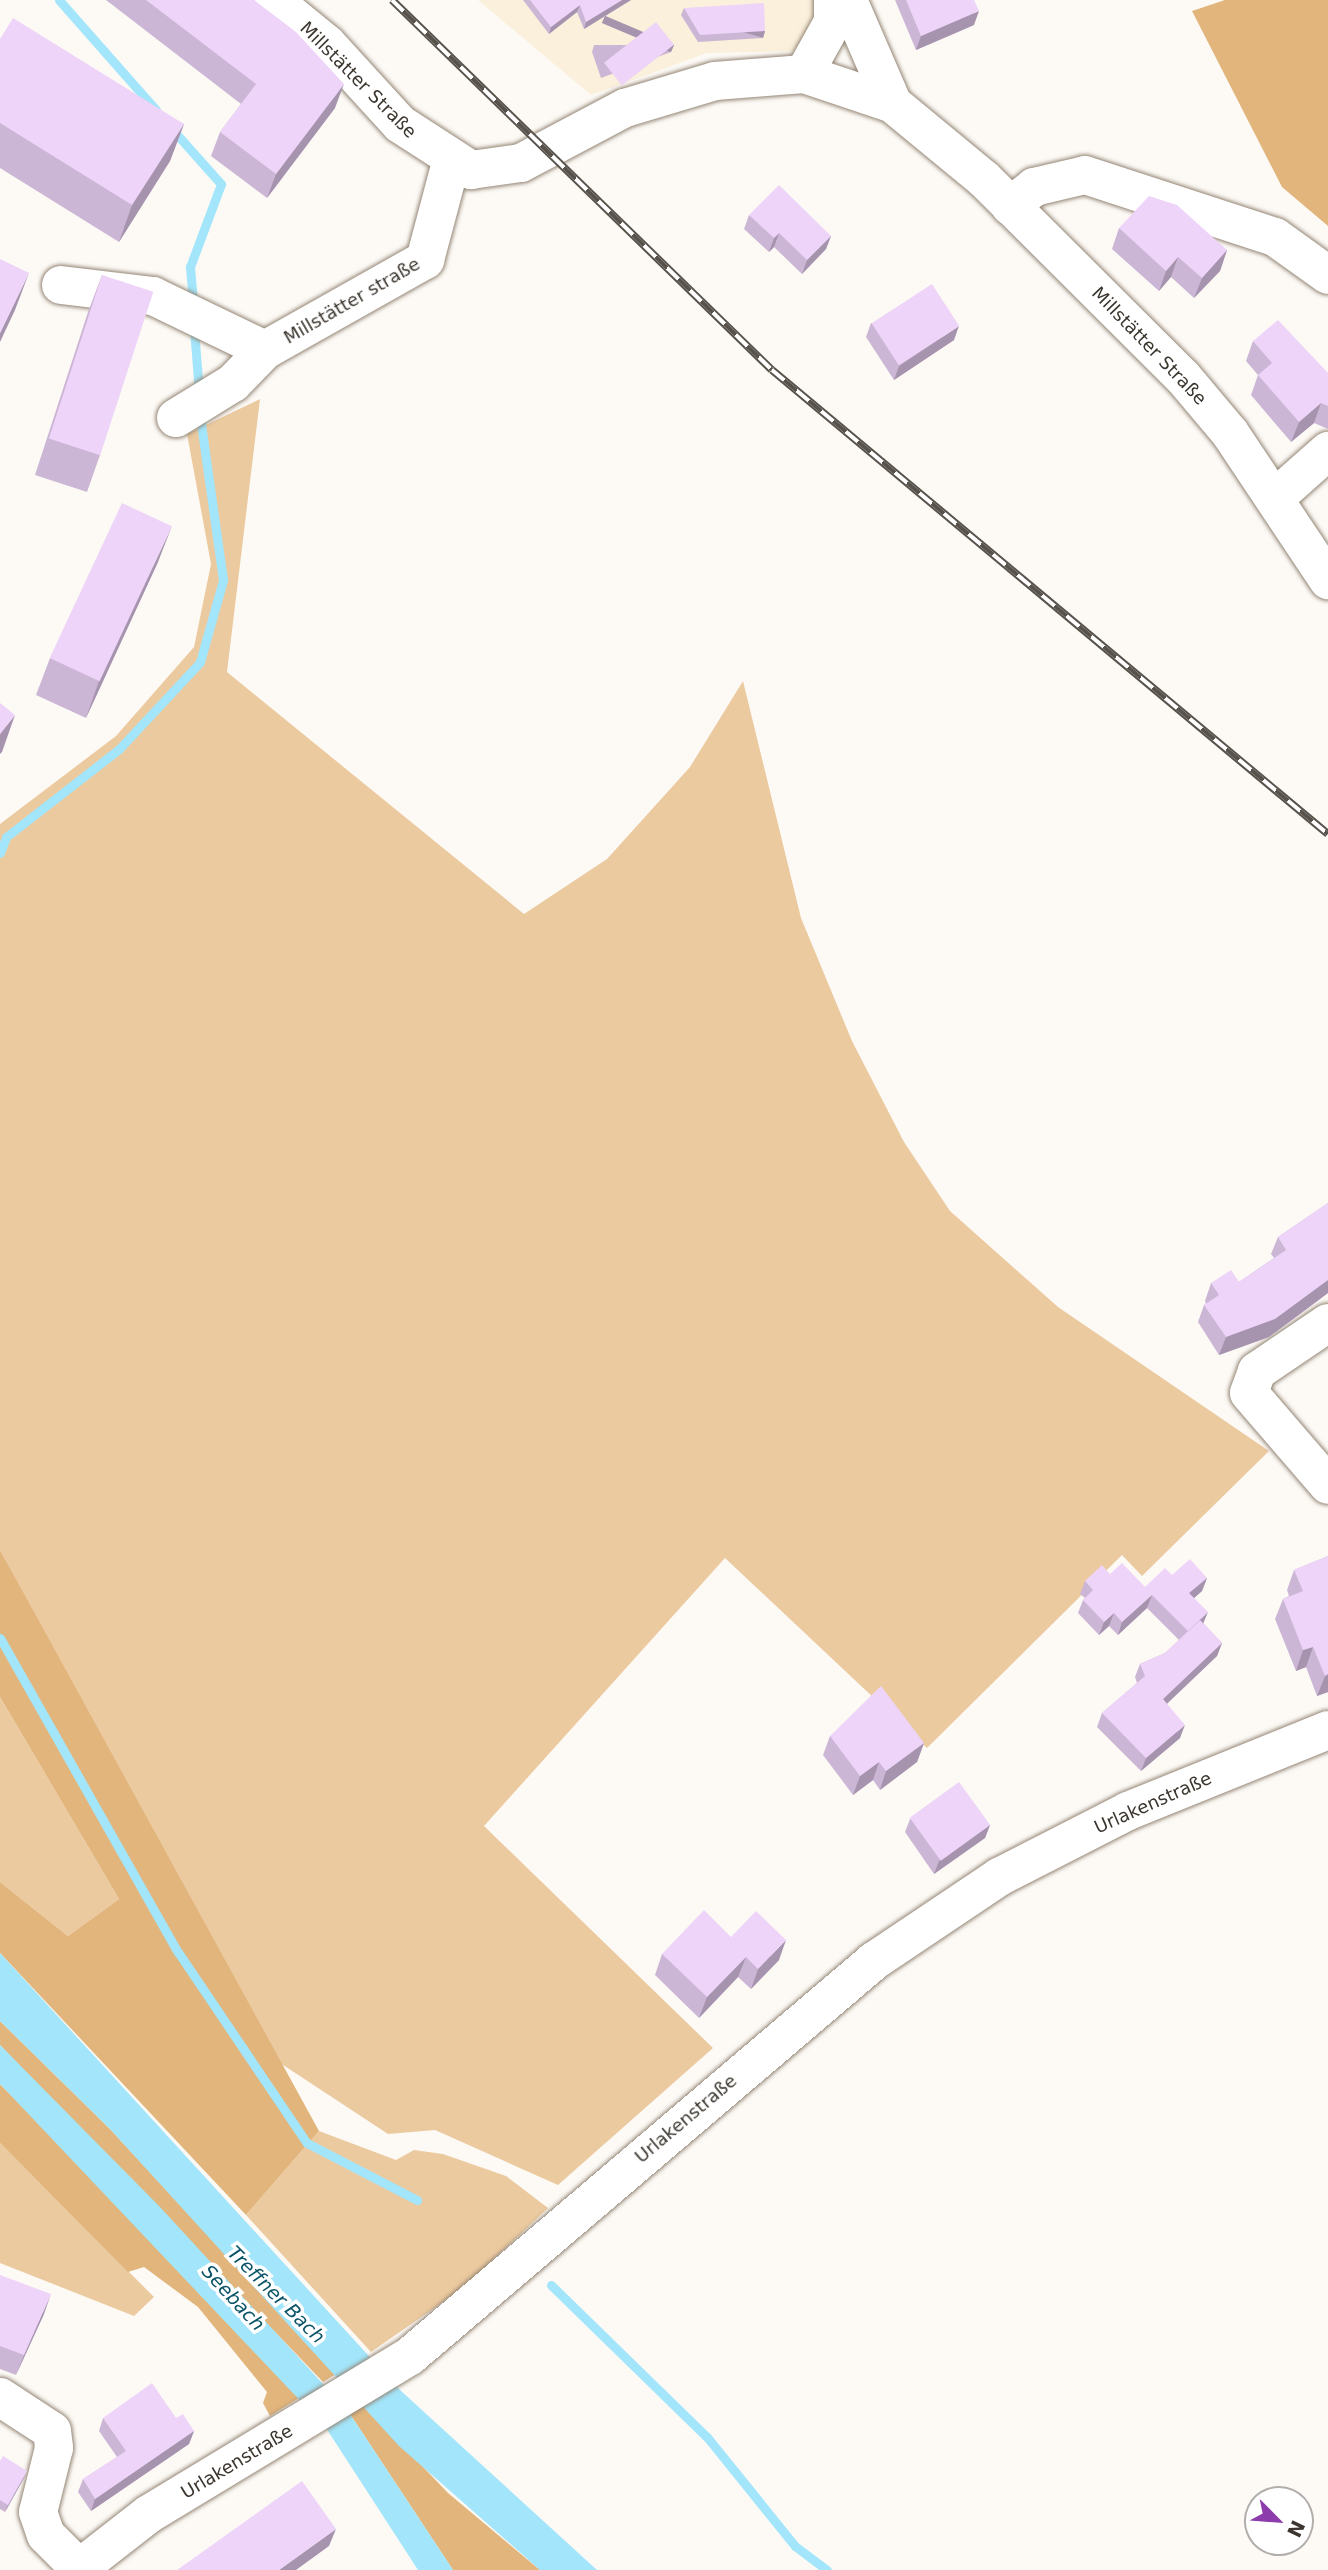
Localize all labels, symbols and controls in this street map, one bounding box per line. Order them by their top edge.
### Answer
street label: Millstätter Straße [295,17,421,143]
street label: Millstätter straße [280,253,424,349]
street label: Millstätter Straße [1087,283,1211,409]
street label: Urlakenstraße [1091,1767,1215,1839]
street label: Urlakenstraße [631,2070,741,2168]
water label: Treffner Bach [223,2242,329,2348]
water label: Seebach [197,2260,269,2336]
street label: Urlakenstraße [177,2420,297,2504]
north arrow [1244,2486,1314,2556]
text: N [1283,2517,1310,2541]

